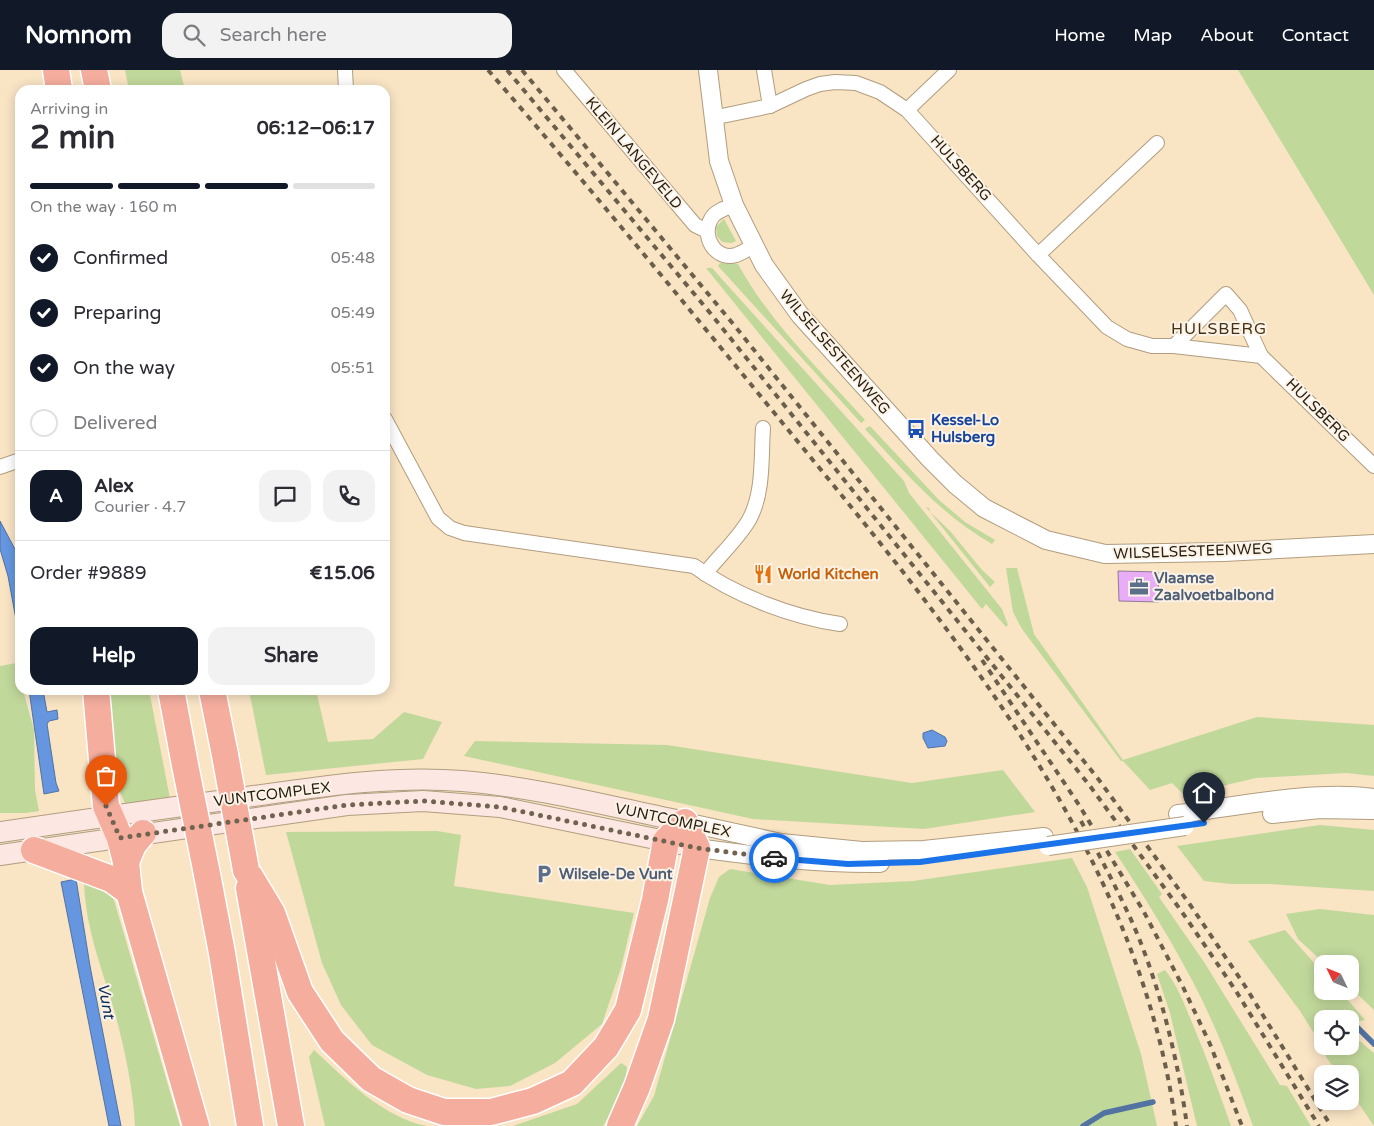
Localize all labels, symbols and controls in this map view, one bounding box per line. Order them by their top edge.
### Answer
search box [162,13,512,58]
text: Nomnom [25,21,132,50]
icon: search [180,21,208,49]
text: Search here [220,24,327,46]
text: Home [1054,24,1105,46]
text: Map [1133,24,1172,46]
text: About [1200,24,1254,46]
text: Contact [1282,24,1349,46]
street label: KLEIN LANGEVELD [582,93,686,213]
text: Arriving in [30,99,108,119]
text: 06:12–06:17 [257,117,375,139]
text: 2 min [30,119,115,157]
street label: HULSBERG [927,131,995,205]
text: On the way · 160 m [30,197,177,217]
icon: check [30,244,58,272]
text: Confirmed [73,247,168,269]
text: 05:48 [331,248,375,268]
street label: WILSELSESTEENWEG [776,286,894,418]
icon: check [30,299,58,327]
text: Preparing [73,302,162,324]
text: 05:49 [331,303,375,323]
district label: HULSBERG [1171,319,1267,339]
icon: check [30,354,58,382]
text: On the way [73,357,175,379]
text: 05:51 [331,358,375,378]
street label: HULSBERG [1282,374,1354,446]
place label: Kessel-Lo Hulsberg [931,411,999,447]
text: Delivered [73,412,158,434]
bus stop icon: Kessel-Lo Hulsberg [905,418,927,440]
button: chat [259,470,311,522]
button: phone [323,470,375,522]
text: Alex [94,475,134,497]
text: A [49,485,63,507]
text: Courier · 4.7 [94,497,186,517]
street label: WILSELSESTEENWEG [1113,539,1273,563]
text: Order #9889 [30,562,147,584]
text: €15.06 [310,562,375,584]
restaurant icon: World Kitchen [752,563,774,585]
place label: World Kitchen [778,565,879,583]
place label: Vlaamse Zaalvoetbalbond [1154,569,1274,604]
office icon: Vlaamse Zaalvoetbalbond [1128,576,1150,598]
button: Help [30,627,198,685]
button: Share [208,627,375,685]
pin [85,755,127,806]
icon: bag [92,762,120,790]
pin [1183,772,1225,823]
street label: VUNTCOMPLEX [212,778,332,810]
icon: home [1190,779,1218,807]
street label: VUNTCOMPLEX [614,799,732,841]
courier [749,833,799,883]
icon: car [760,844,788,872]
parking icon: Wilsele-De Vunt [533,863,555,885]
place label: Wilsele-De Vunt [559,865,673,883]
north arrow [1314,955,1359,1000]
map controls [1314,955,1359,1110]
water label: Vunt [93,981,120,1022]
button: locate [1314,1010,1359,1055]
button: layers [1314,1065,1359,1110]

